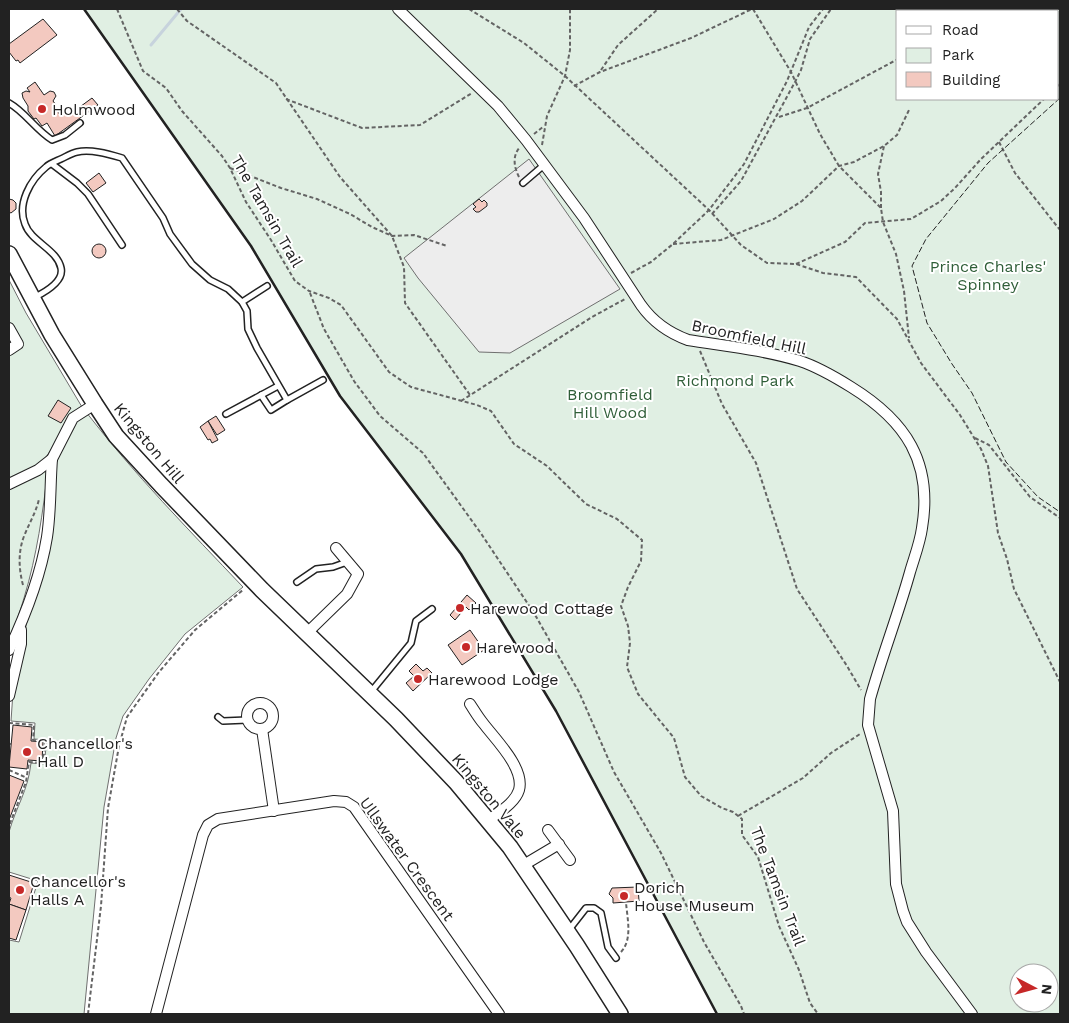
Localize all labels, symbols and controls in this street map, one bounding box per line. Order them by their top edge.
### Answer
legend [896,10,1059,100]
text: Road [942,21,979,39]
text: Park [942,46,975,64]
text: Building [942,71,1000,89]
place label: Holmwood [52,100,136,119]
marker: Holmwood [36,103,48,115]
street label: The Tamsin Trail [227,151,307,271]
park label: Prince Charles' Spinney [930,257,1046,294]
street label: Broomfield Hill [690,316,808,358]
park label: Richmond Park [676,371,794,390]
park label: Broomfield Hill Wood [567,385,653,422]
street label: Kingston Hill [110,399,188,487]
place label: Harewood Cottage [470,599,613,618]
marker: Harewood Cottage [454,602,466,614]
place label: Harewood [476,638,554,657]
marker: Harewood [460,641,472,653]
place label: Harewood Lodge [428,670,559,689]
marker: Harewood Lodge [412,673,424,685]
place label: Chancellor's Hall D [37,734,133,771]
marker: Chancellor's Hall D [21,746,33,758]
street label: Kingston Vale [448,750,530,842]
street label: Ullswater Crescent [356,794,458,925]
street label: The Tamsin Trail [746,824,810,949]
place label: Chancellor's Halls A [30,872,126,909]
place label: Dorich House Museum [634,878,754,915]
marker: Chancellor's Halls A [14,884,26,896]
marker: Dorich House Museum [618,890,630,902]
north arrow [1009,963,1059,1013]
text: N [1038,983,1055,995]

